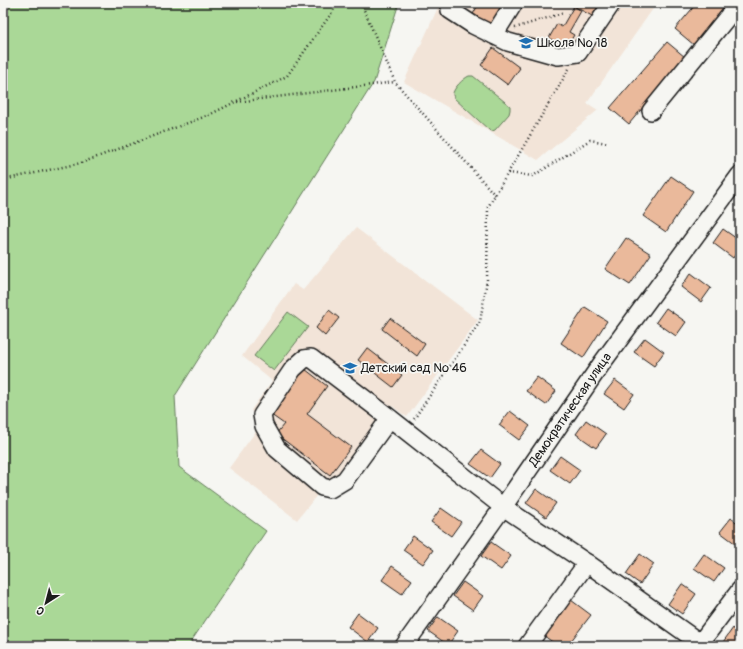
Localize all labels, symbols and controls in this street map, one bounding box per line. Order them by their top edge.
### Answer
school or university icon: Школа № 18 [518,35,534,51]
place label: Школа № 18 [537,35,608,51]
street label: Демократическая улица [525,349,615,470]
school or university icon: Детский сад № 46 [342,360,358,376]
place label: Детский сад № 46 [360,360,467,376]
north arrow [26,583,66,623]
text: С [34,603,47,618]

